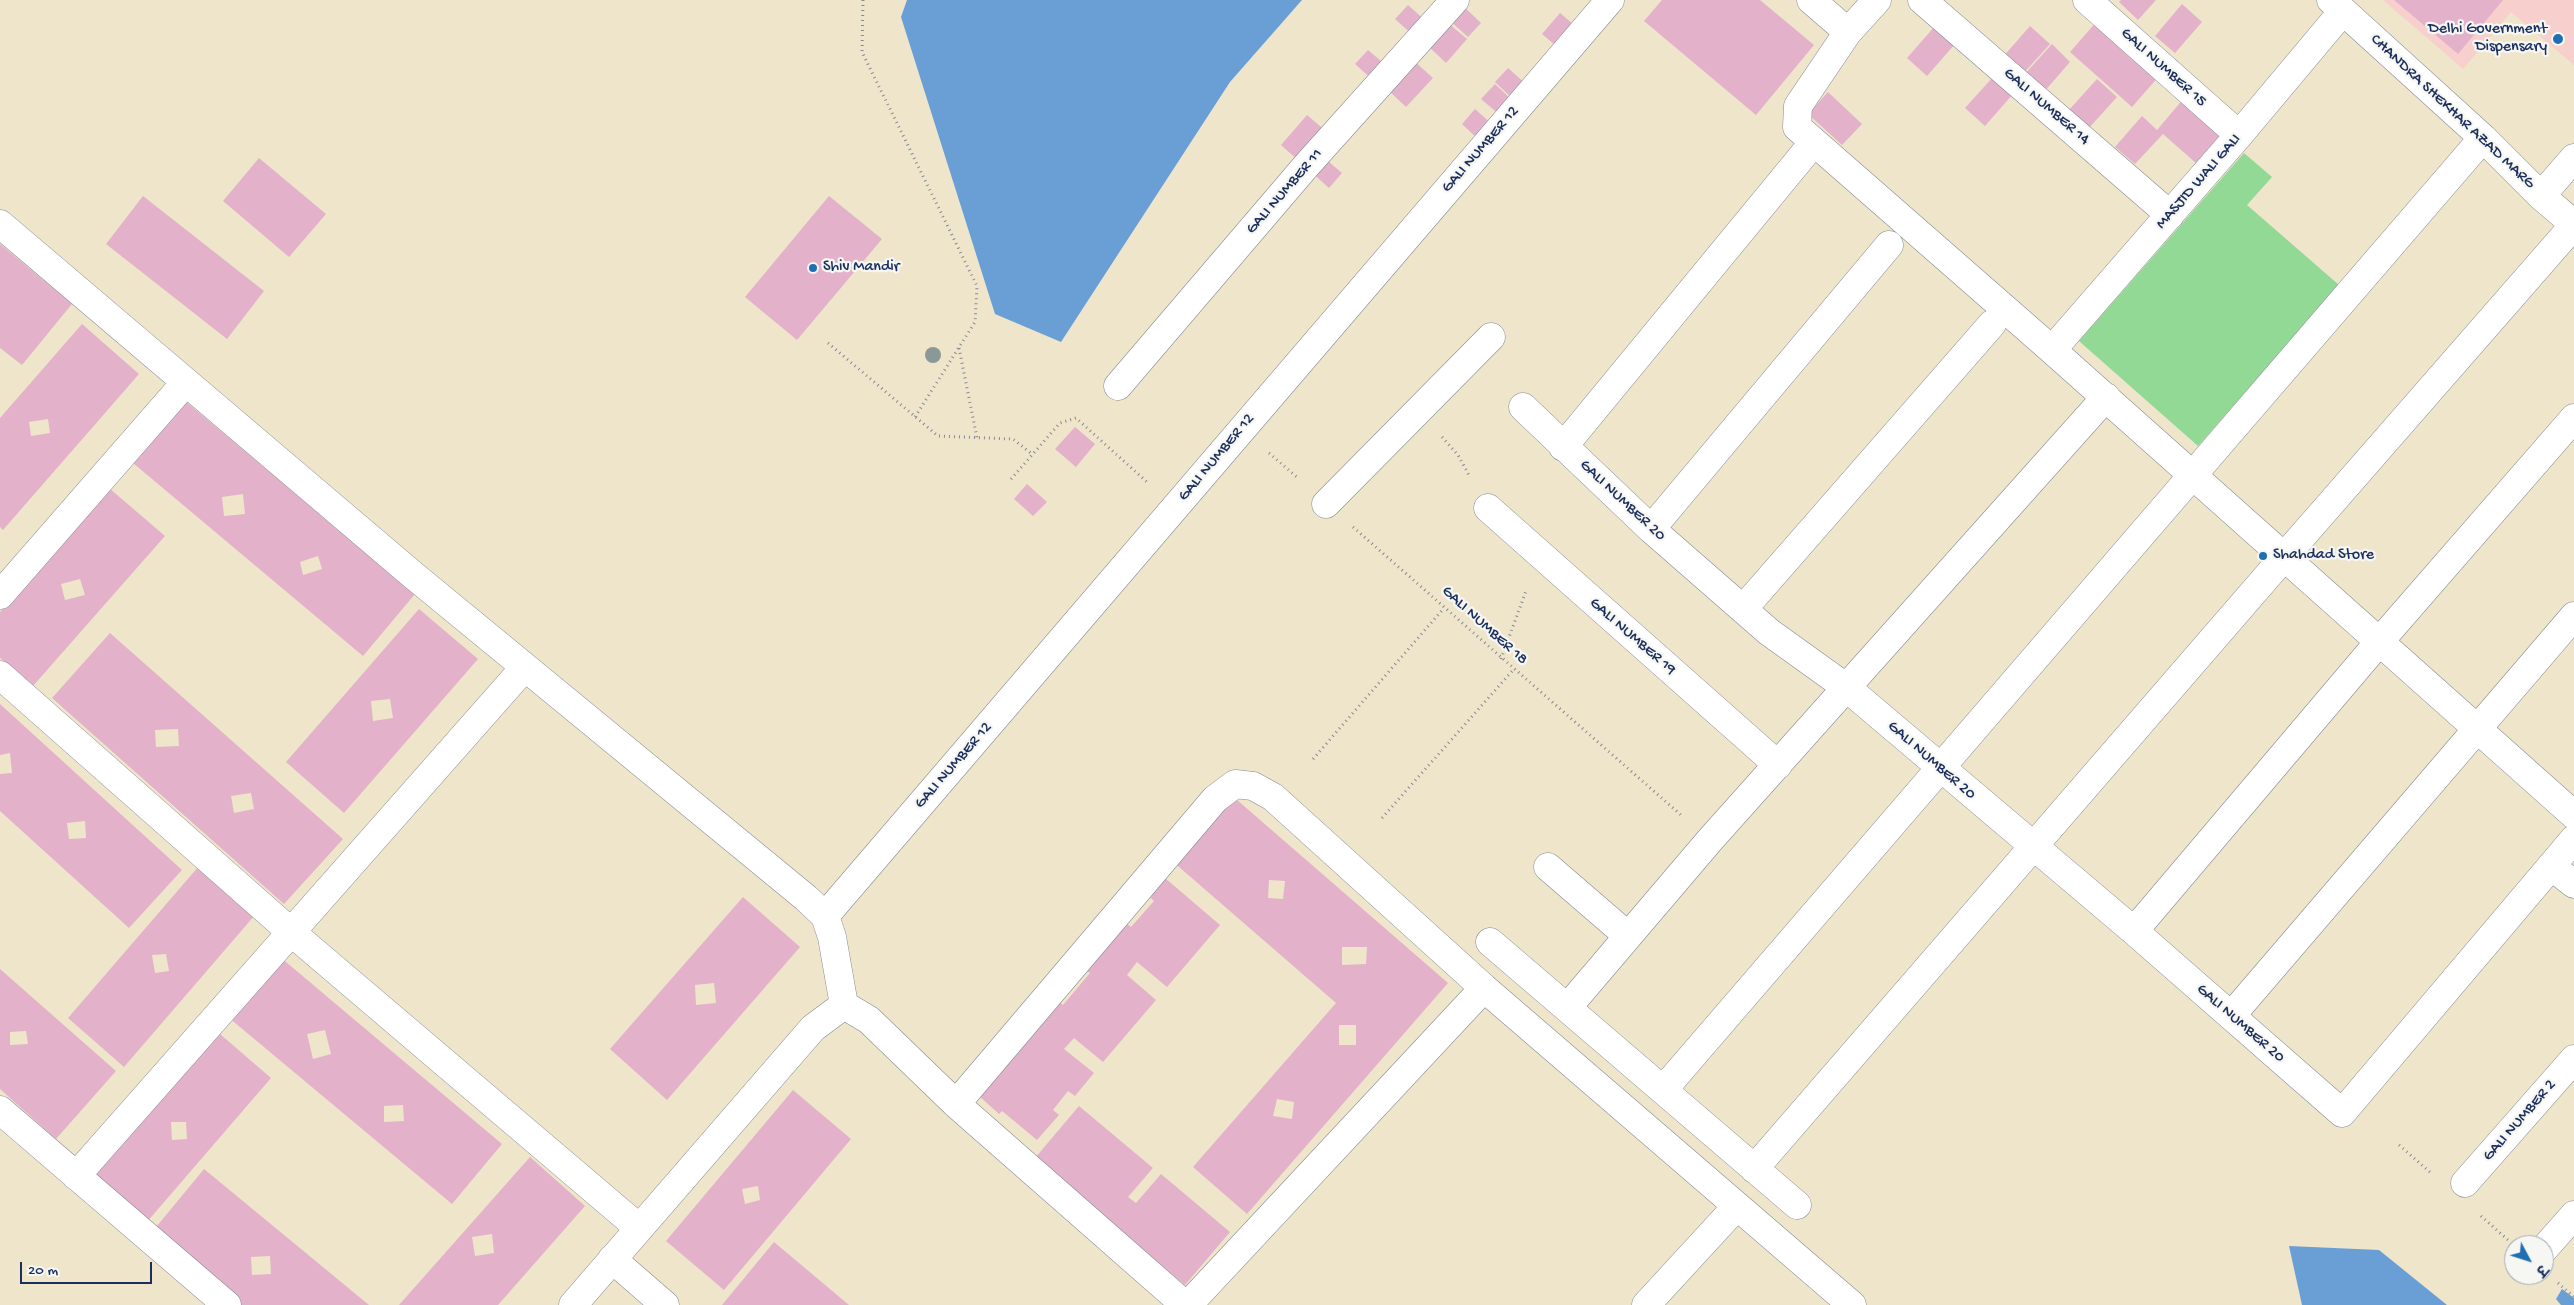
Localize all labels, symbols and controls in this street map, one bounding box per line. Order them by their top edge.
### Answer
place label: Delhi Government Dispensary [2428,20,2547,58]
street label: GALI NUMBER 15 [2116,24,2210,112]
street label: CHANDRA SHEKHAR AZAD MARG [2366,31,2538,193]
marker: Delhi Government Dispensary [2551,32,2565,46]
street label: GALI NUMBER 14 [1999,64,2093,150]
street label: GALI NUMBER 12 [1438,103,1524,197]
street label: MASJID WALI GALI [2152,130,2246,234]
street label: GALI NUMBER 11 [1243,145,1327,239]
place label: Shiv Mandir [823,258,899,278]
marker: Shiv Mandir [807,262,819,274]
street label: GALI NUMBER 12 [1175,410,1259,506]
street label: GALI NUMBER 20 [1575,456,1669,546]
place label: Shahdad Store [2273,546,2374,566]
marker: Shahdad Store [2257,550,2269,562]
street label: GALI NUMBER 18 [1437,582,1531,670]
street label: GALI NUMBER 19 [1585,594,1679,680]
street label: GALI NUMBER 20 [1883,717,1979,805]
street label: GALI NUMBER 12 [911,719,997,813]
street label: GALI NUMBER 20 [2192,980,2288,1068]
street label: GALI NUMBER 2 [2479,1076,2561,1166]
north arrow [2504,1235,2554,1285]
scale bar [22,1252,155,1284]
text: उ [2531,1260,2550,1278]
text: 20 m [28,1262,58,1280]

